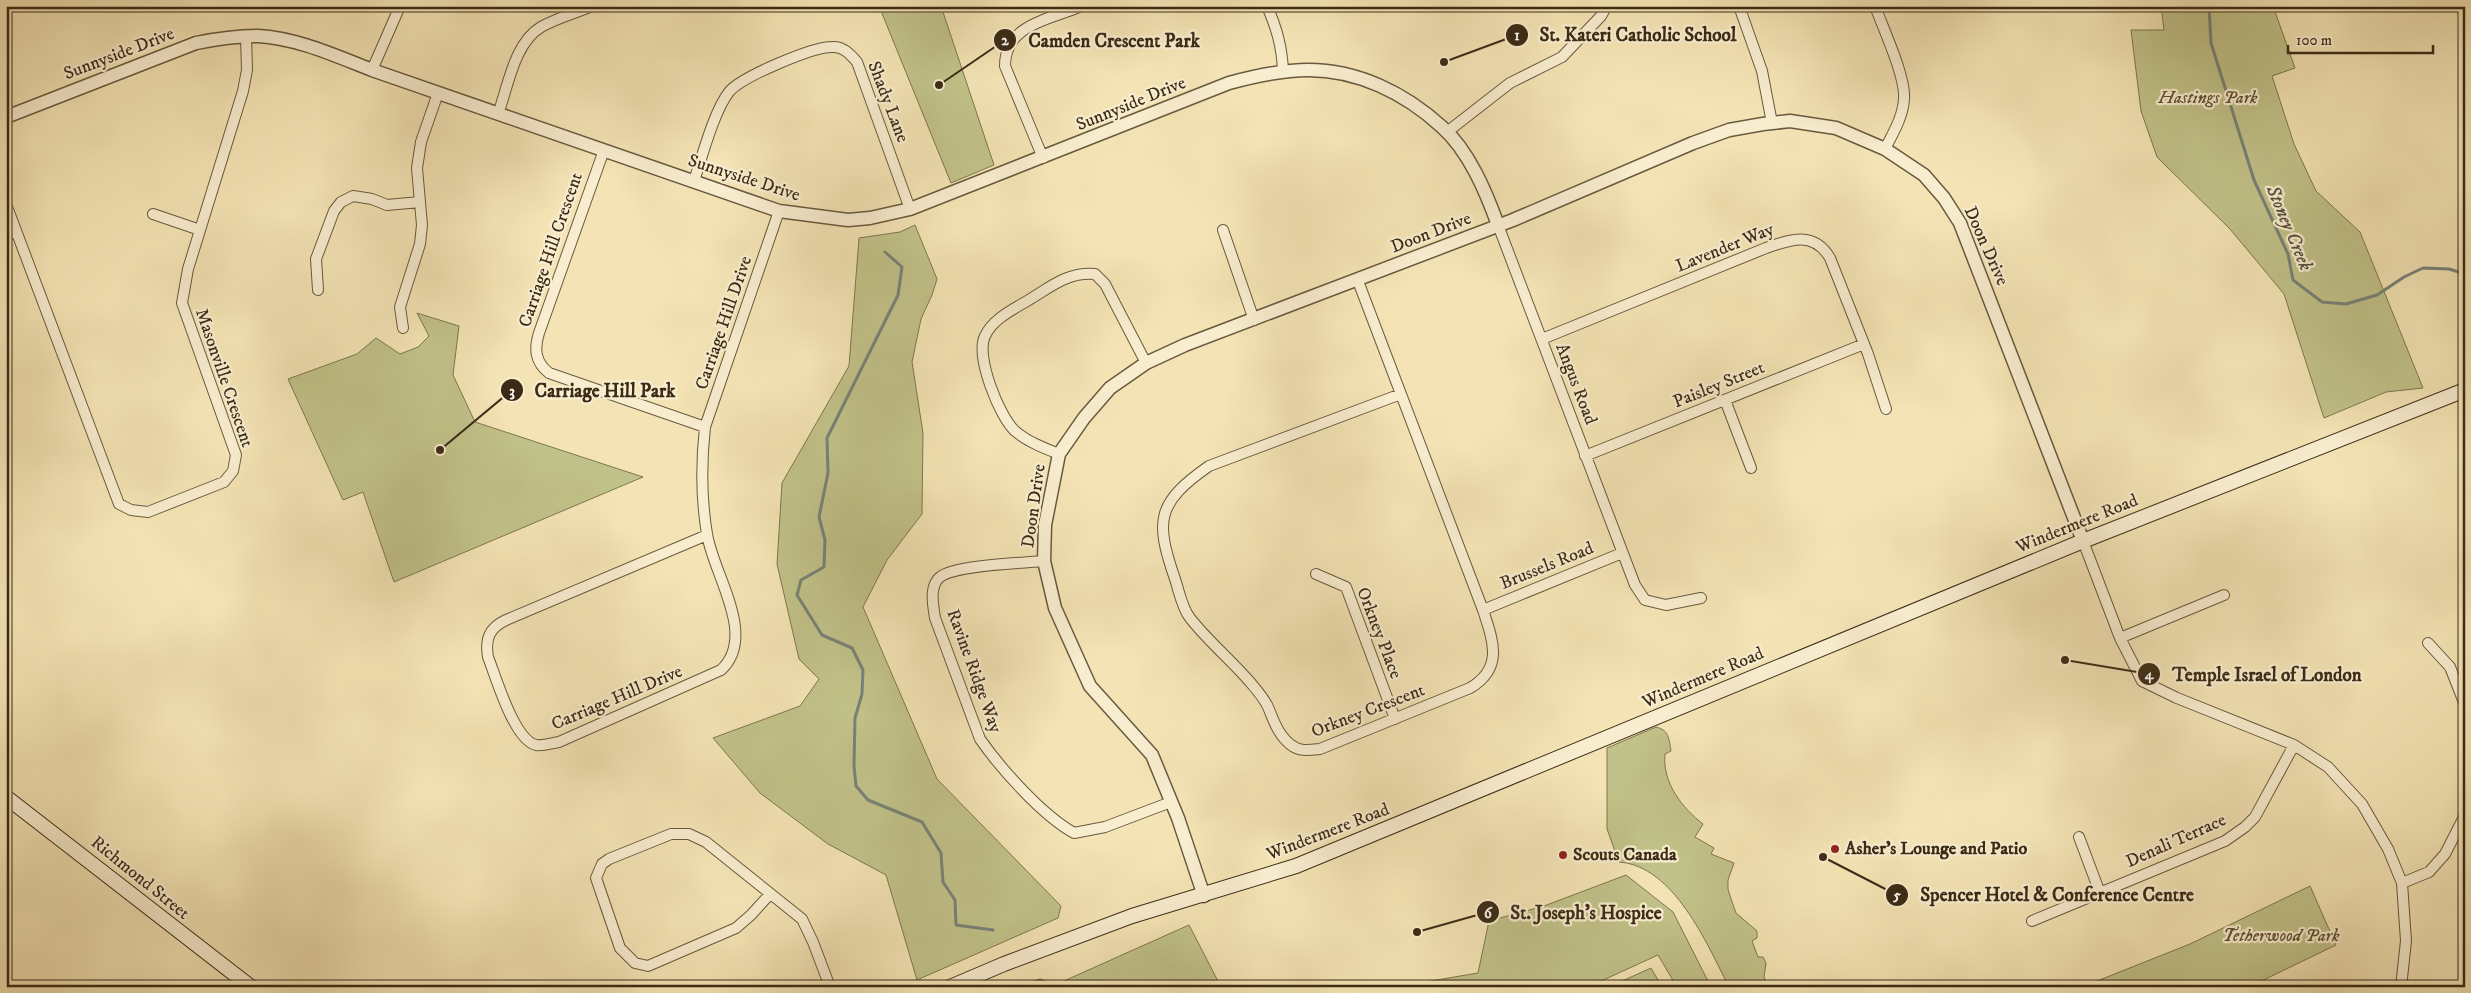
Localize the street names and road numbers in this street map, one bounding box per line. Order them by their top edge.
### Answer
street label: Sunnyside Drive [61,23,177,85]
street label: Shady Lane [862,58,914,146]
street label: Sunnyside Drive [1073,72,1189,136]
street label: Sunnyside Drive [685,150,803,206]
street label: Carriage Hill Crescent [514,170,588,330]
street label: Doon Drive [1959,203,2013,289]
street label: Doon Drive [1388,208,1474,258]
street label: Lavender Way [1673,218,1778,278]
street label: Carriage Hill Drive [691,253,757,393]
street label: Masonville Crescent [190,306,258,450]
street label: Angus Road [1550,340,1602,428]
street label: Paisley Street [1670,357,1768,413]
street label: Doon Drive [1017,463,1051,549]
street label: Windermere Road [2012,489,2141,559]
street label: Brussels Road [1497,537,1597,595]
street label: Orkney Place [1352,584,1406,682]
street label: Ravine Ridge Way [941,606,1007,736]
street label: Windermere Road [1638,643,1767,714]
street label: Carriage Hill Drive [548,661,686,735]
street label: Orkney Crescent [1308,679,1428,743]
street label: Windermere Road [1263,798,1393,866]
street label: Denali Terrace [2122,809,2230,873]
street label: Richmond Street [86,831,194,925]

